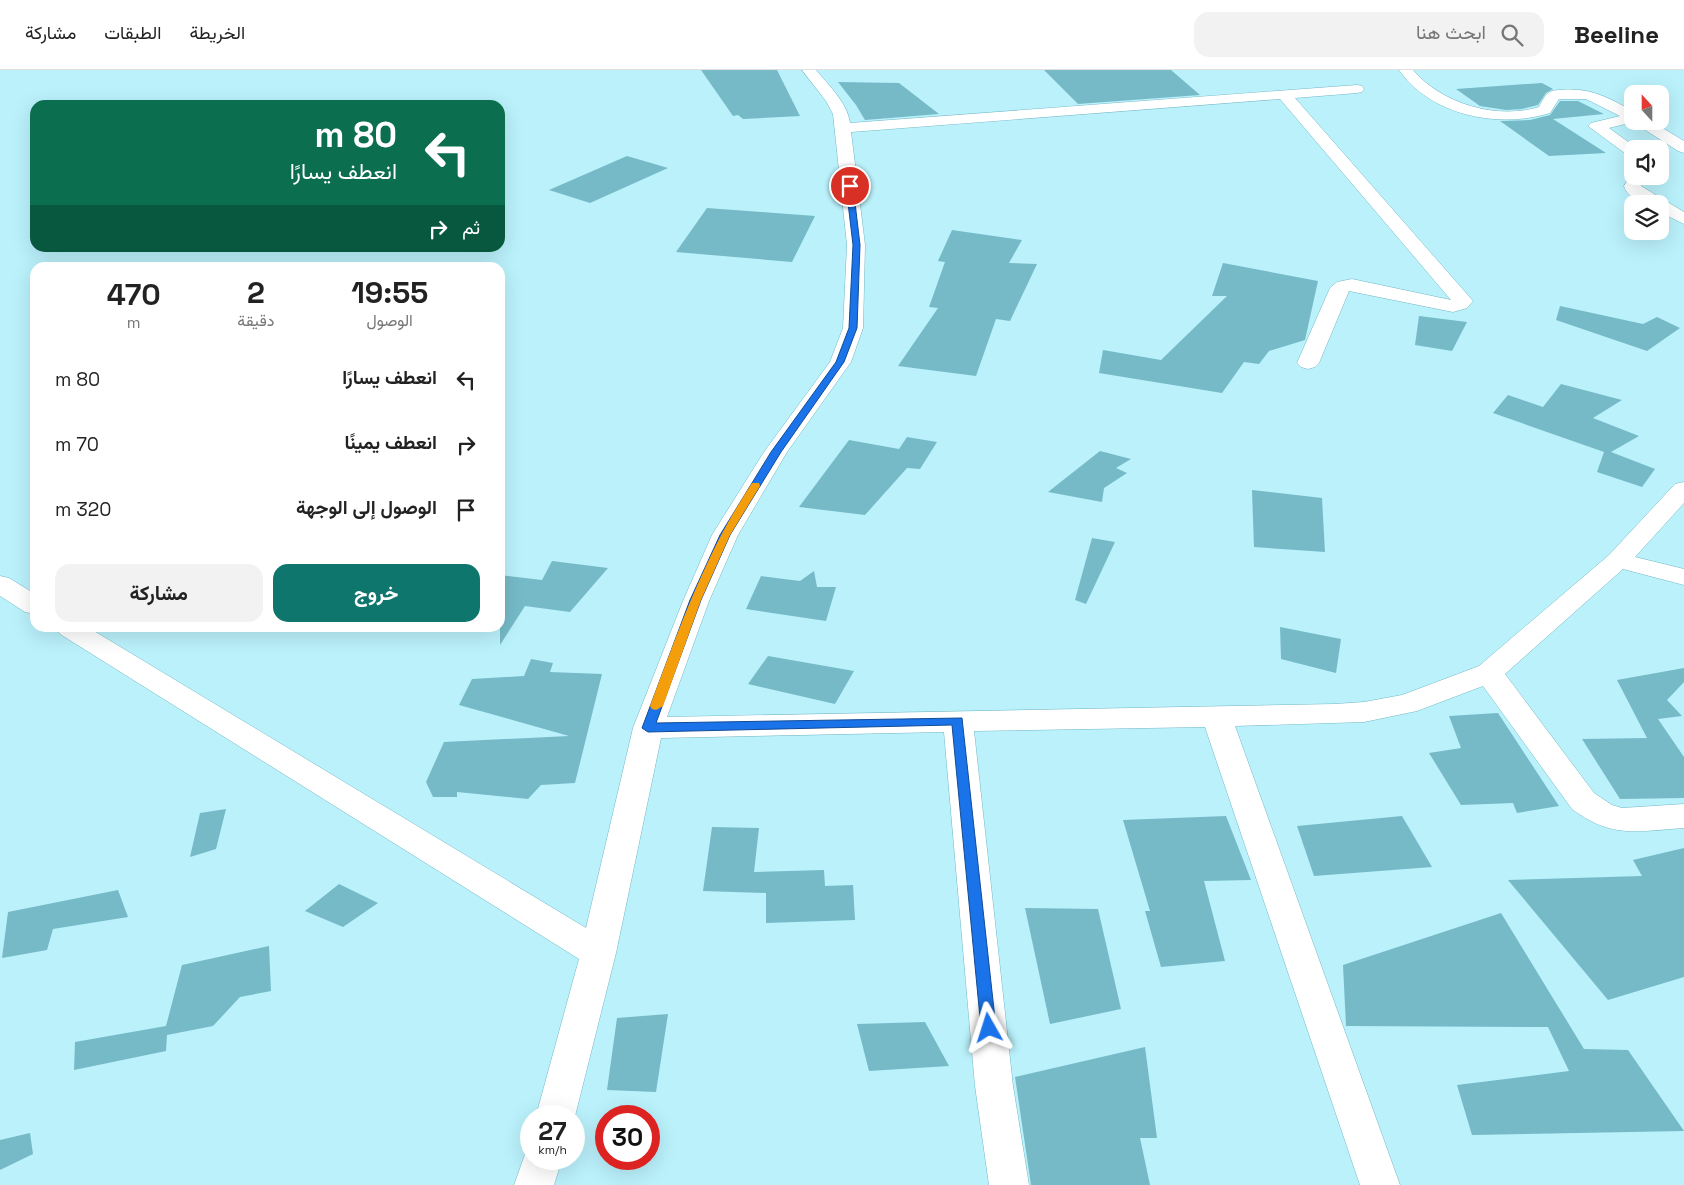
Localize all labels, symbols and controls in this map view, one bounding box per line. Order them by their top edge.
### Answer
search box [1194,12,1544,57]
text: Beeline [1574,19,1659,50]
text: ابحث هنا [1416,20,1486,45]
text: مشاركة [25,21,76,44]
text: الطبقات [104,21,161,44]
text: الخريطة [189,21,245,44]
icon: search [1498,21,1526,49]
north arrow [1624,85,1669,130]
map controls [1624,85,1669,240]
text: 80 m [315,113,397,157]
icon: left [415,120,480,185]
button: sound [1624,140,1669,185]
text: انعطف يسارًا [290,157,397,185]
pin [829,165,871,207]
icon: arrive [836,172,864,200]
button: layers [1624,195,1669,240]
icon: right [424,215,452,243]
text: ثم [462,215,480,240]
text: 2 [247,273,265,312]
text: 19:55 [351,273,428,312]
text: 470 [107,275,161,314]
text: دقيقة [237,310,274,331]
text: الوصول [367,310,413,331]
text: m [127,312,141,333]
text: انعطف يسارًا [342,365,437,390]
icon: left [452,366,480,394]
text: 80 m [55,367,100,392]
text: انعطف يمينًا [345,430,437,455]
icon: right [452,431,480,459]
text: 70 m [55,432,99,457]
text: الوصول إلى الوجهة [296,495,437,520]
icon: arrive [452,496,480,524]
text: 320 m [55,497,111,522]
button: مشاركة [55,564,263,622]
button: خروج [273,564,480,622]
position arrow [962,1001,1014,1053]
speed limit sign: 30 [595,1105,660,1170]
text: 27 [538,1115,567,1147]
text: km/h [538,1142,567,1158]

